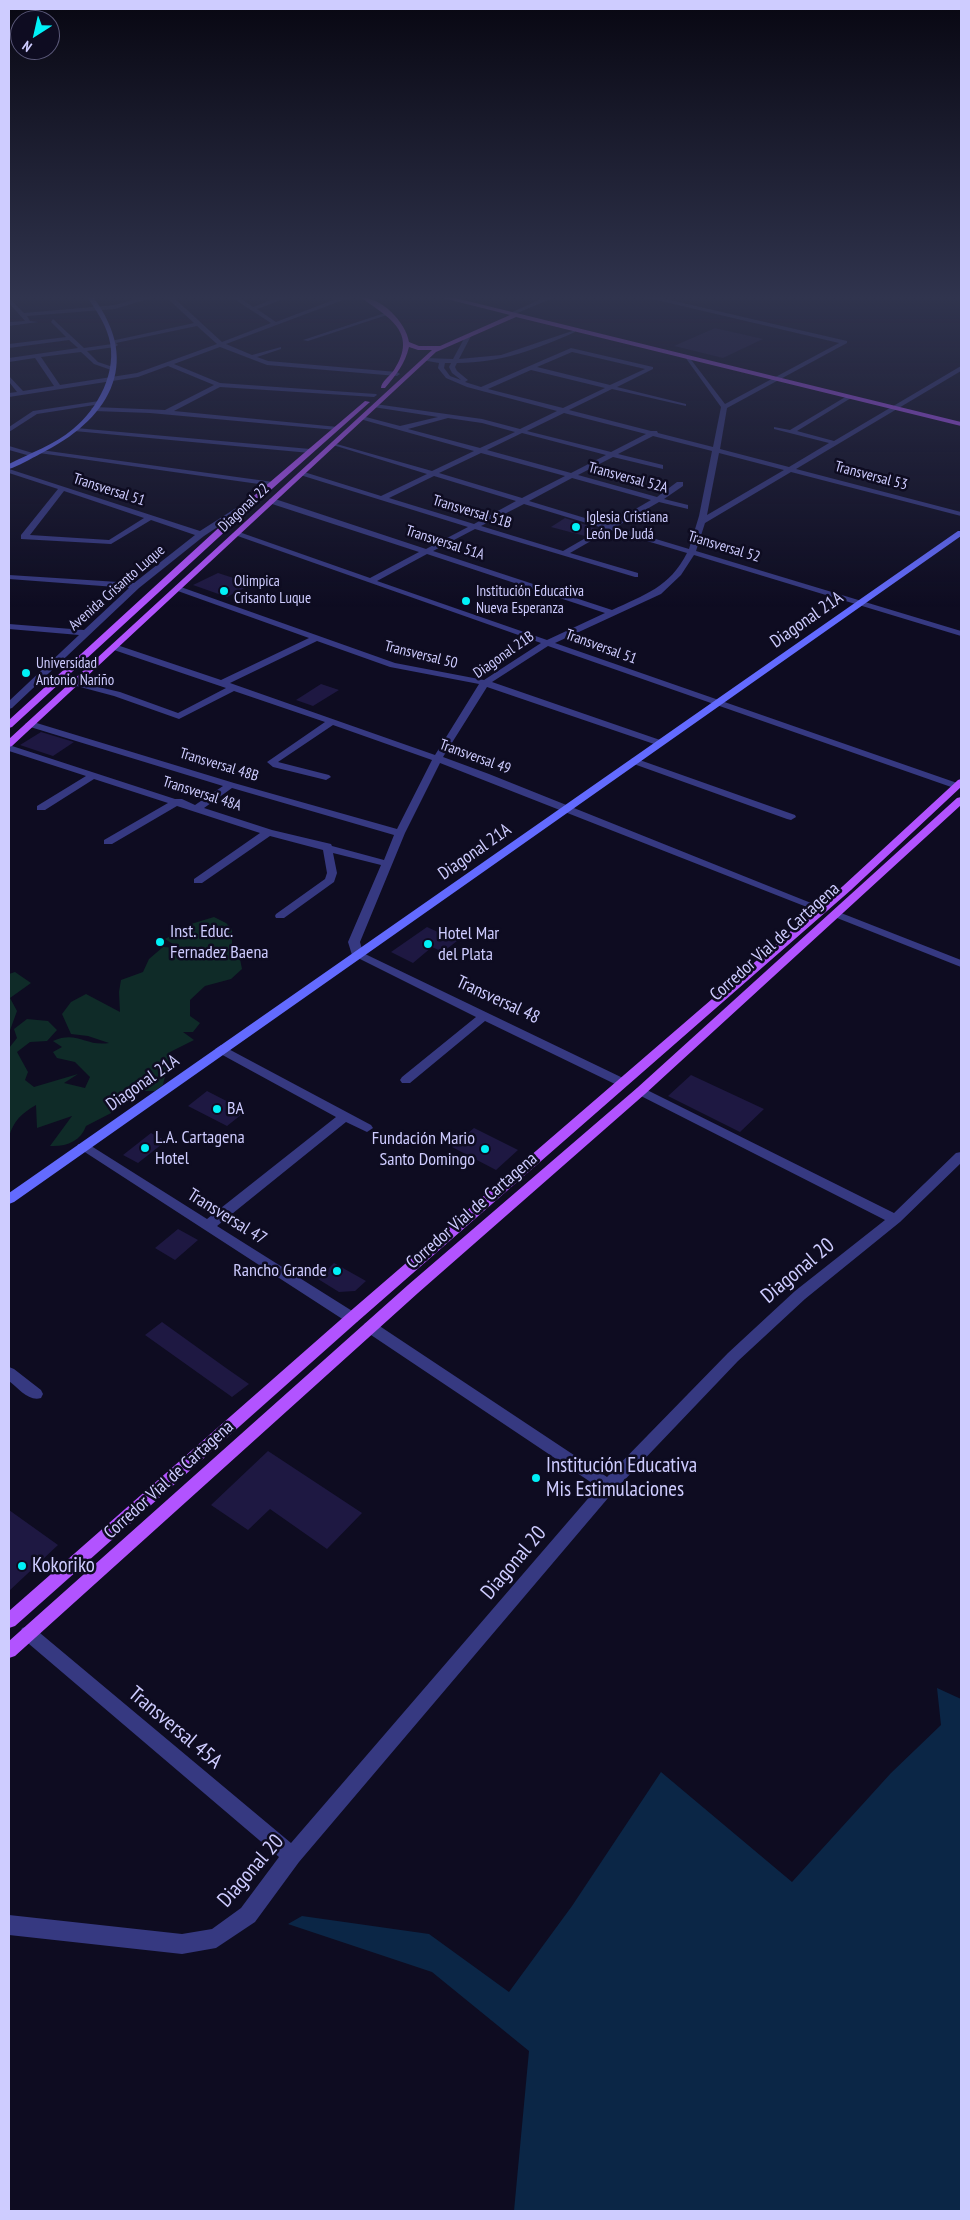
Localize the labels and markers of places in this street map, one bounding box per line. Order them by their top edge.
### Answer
place label: Iglesia Cristiana León De Judá [586,509,668,544]
marker: Iglesia Cristiana León De Judá [570,521,582,533]
place label: Olimpica Crisanto Luque [234,573,311,608]
place label: Institución Educativa Nueva Esperanza [476,583,584,618]
marker: Olimpica Crisanto Luque [218,585,230,597]
marker: Institución Educativa Nueva Esperanza [460,595,472,607]
place label: Universidad Antonio Nariño [36,655,114,690]
marker: Universidad Antonio Nariño [20,667,32,679]
place label: Inst. Educ. Fernadez Baena [170,921,268,964]
place label: Hotel Mar del Plata [438,923,499,966]
marker: Inst. Educ. Fernadez Baena [154,936,166,948]
marker: Hotel Mar del Plata [422,938,434,950]
place label: BA [227,1098,244,1120]
marker: BA [211,1103,223,1115]
place label: L.A. Cartagena Hotel [155,1127,245,1170]
place label: Fundación Mario Santo Domingo [372,1128,475,1170]
marker: L.A. Cartagena Hotel [139,1142,151,1154]
marker: Fundación Mario Santo Domingo [479,1143,491,1155]
place label: Rancho Grande [233,1260,327,1282]
marker: Rancho Grande [331,1265,343,1277]
place label: Institución Educativa Mis Estimulaciones [546,1453,697,1503]
marker: Institución Educativa Mis Estimulaciones [530,1472,542,1484]
place label: Kokoriko [32,1553,95,1579]
marker: Kokoriko [16,1560,28,1572]

